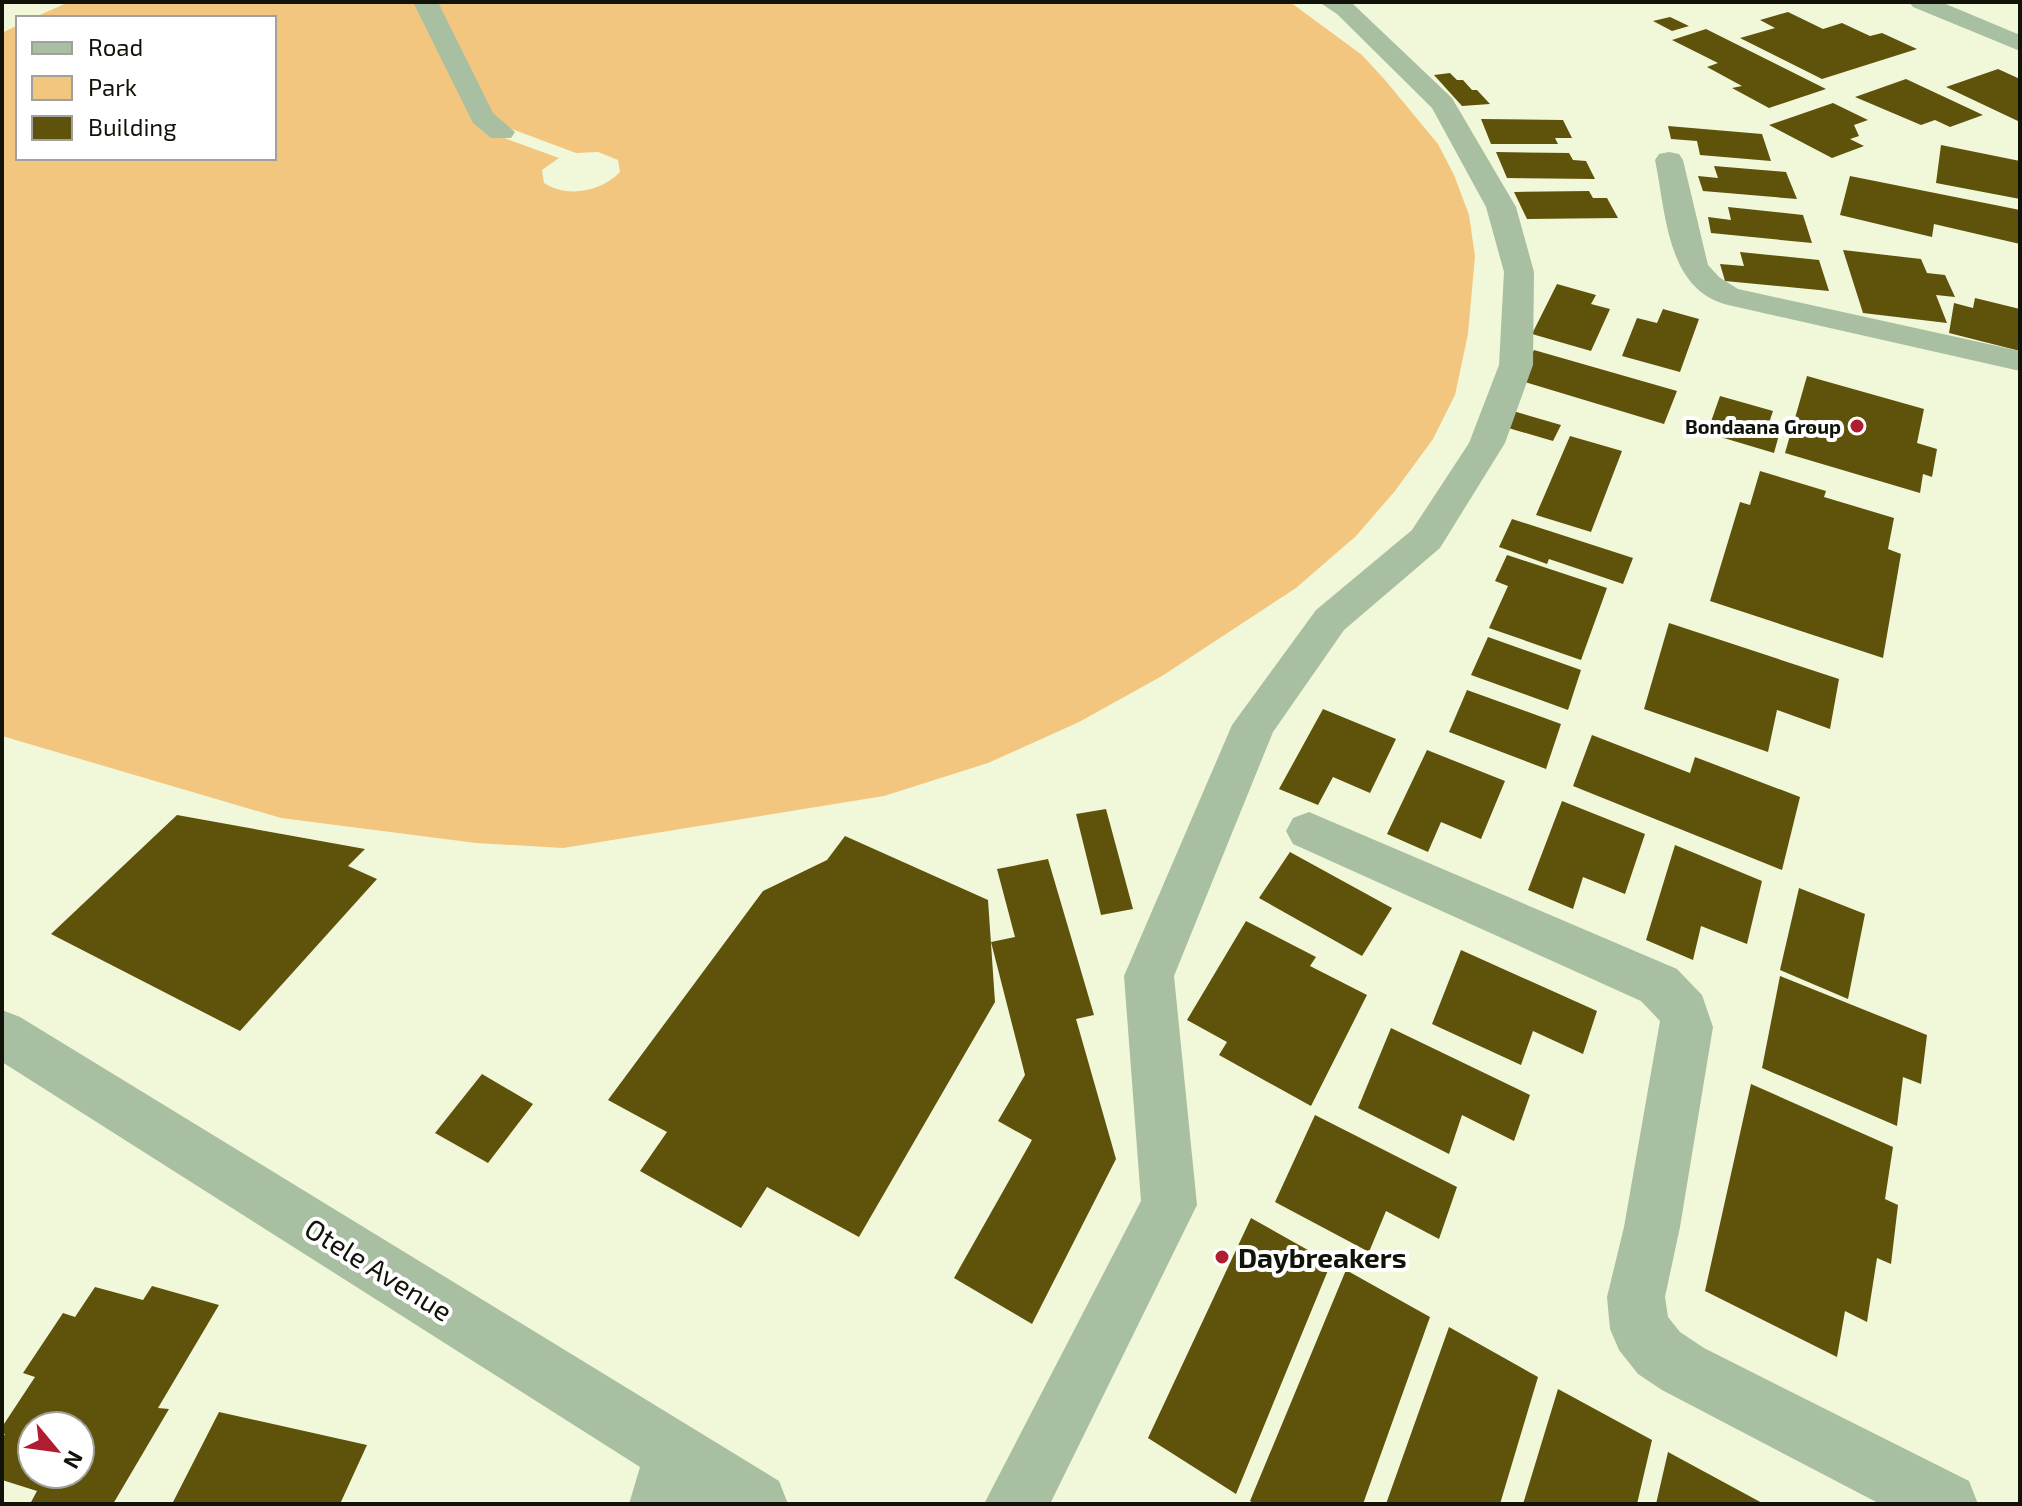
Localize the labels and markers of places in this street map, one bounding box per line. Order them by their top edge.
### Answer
place label: Bondaana Group [1685,414,1841,438]
marker: Bondaana Group [1848,417,1866,435]
place label: Daybreakers [1238,1240,1407,1274]
marker: Daybreakers [1213,1248,1231,1266]

